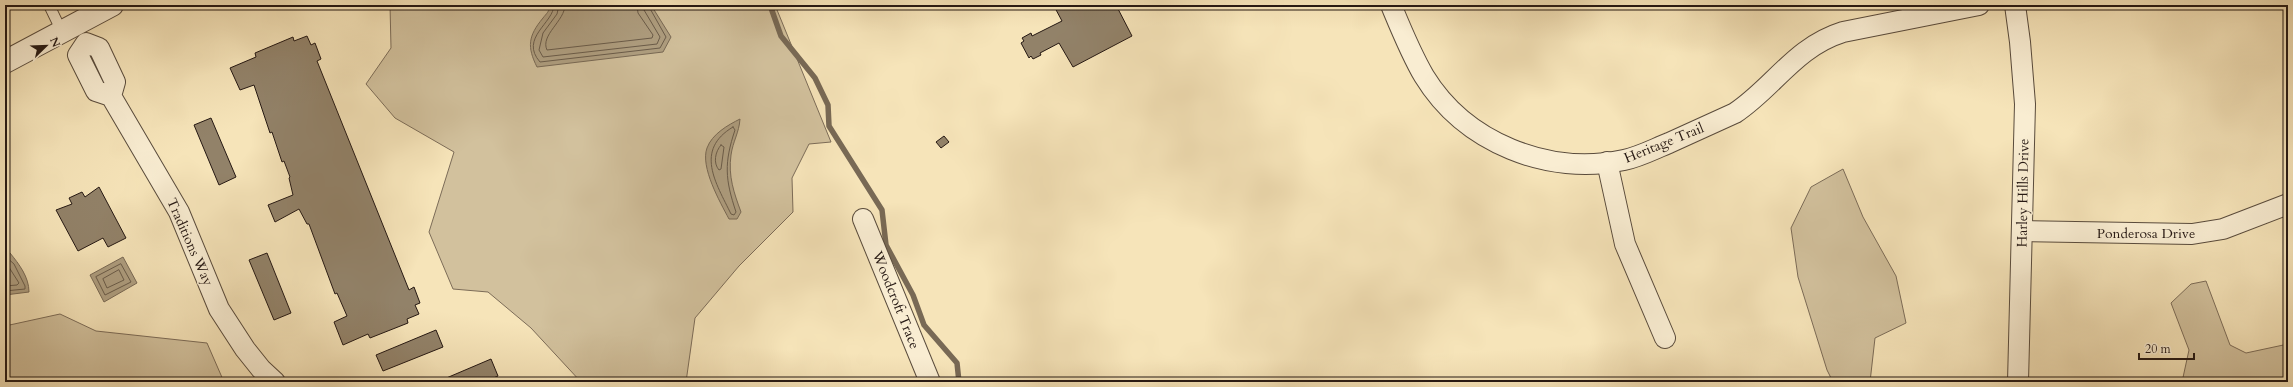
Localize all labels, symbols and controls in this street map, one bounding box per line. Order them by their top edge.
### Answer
north arrow [26,26,66,66]
text: N [46,35,64,50]
street label: Heritage Trail [1621,118,1707,168]
street label: Harley Hills Drive [2013,138,2033,248]
street label: Traditions Way [162,195,218,289]
street label: Ponderosa Drive [2097,224,2195,243]
street label: Woodcroft Trace [867,247,924,352]
scale bar [2139,335,2194,361]
text: 20 m [2145,341,2172,357]

